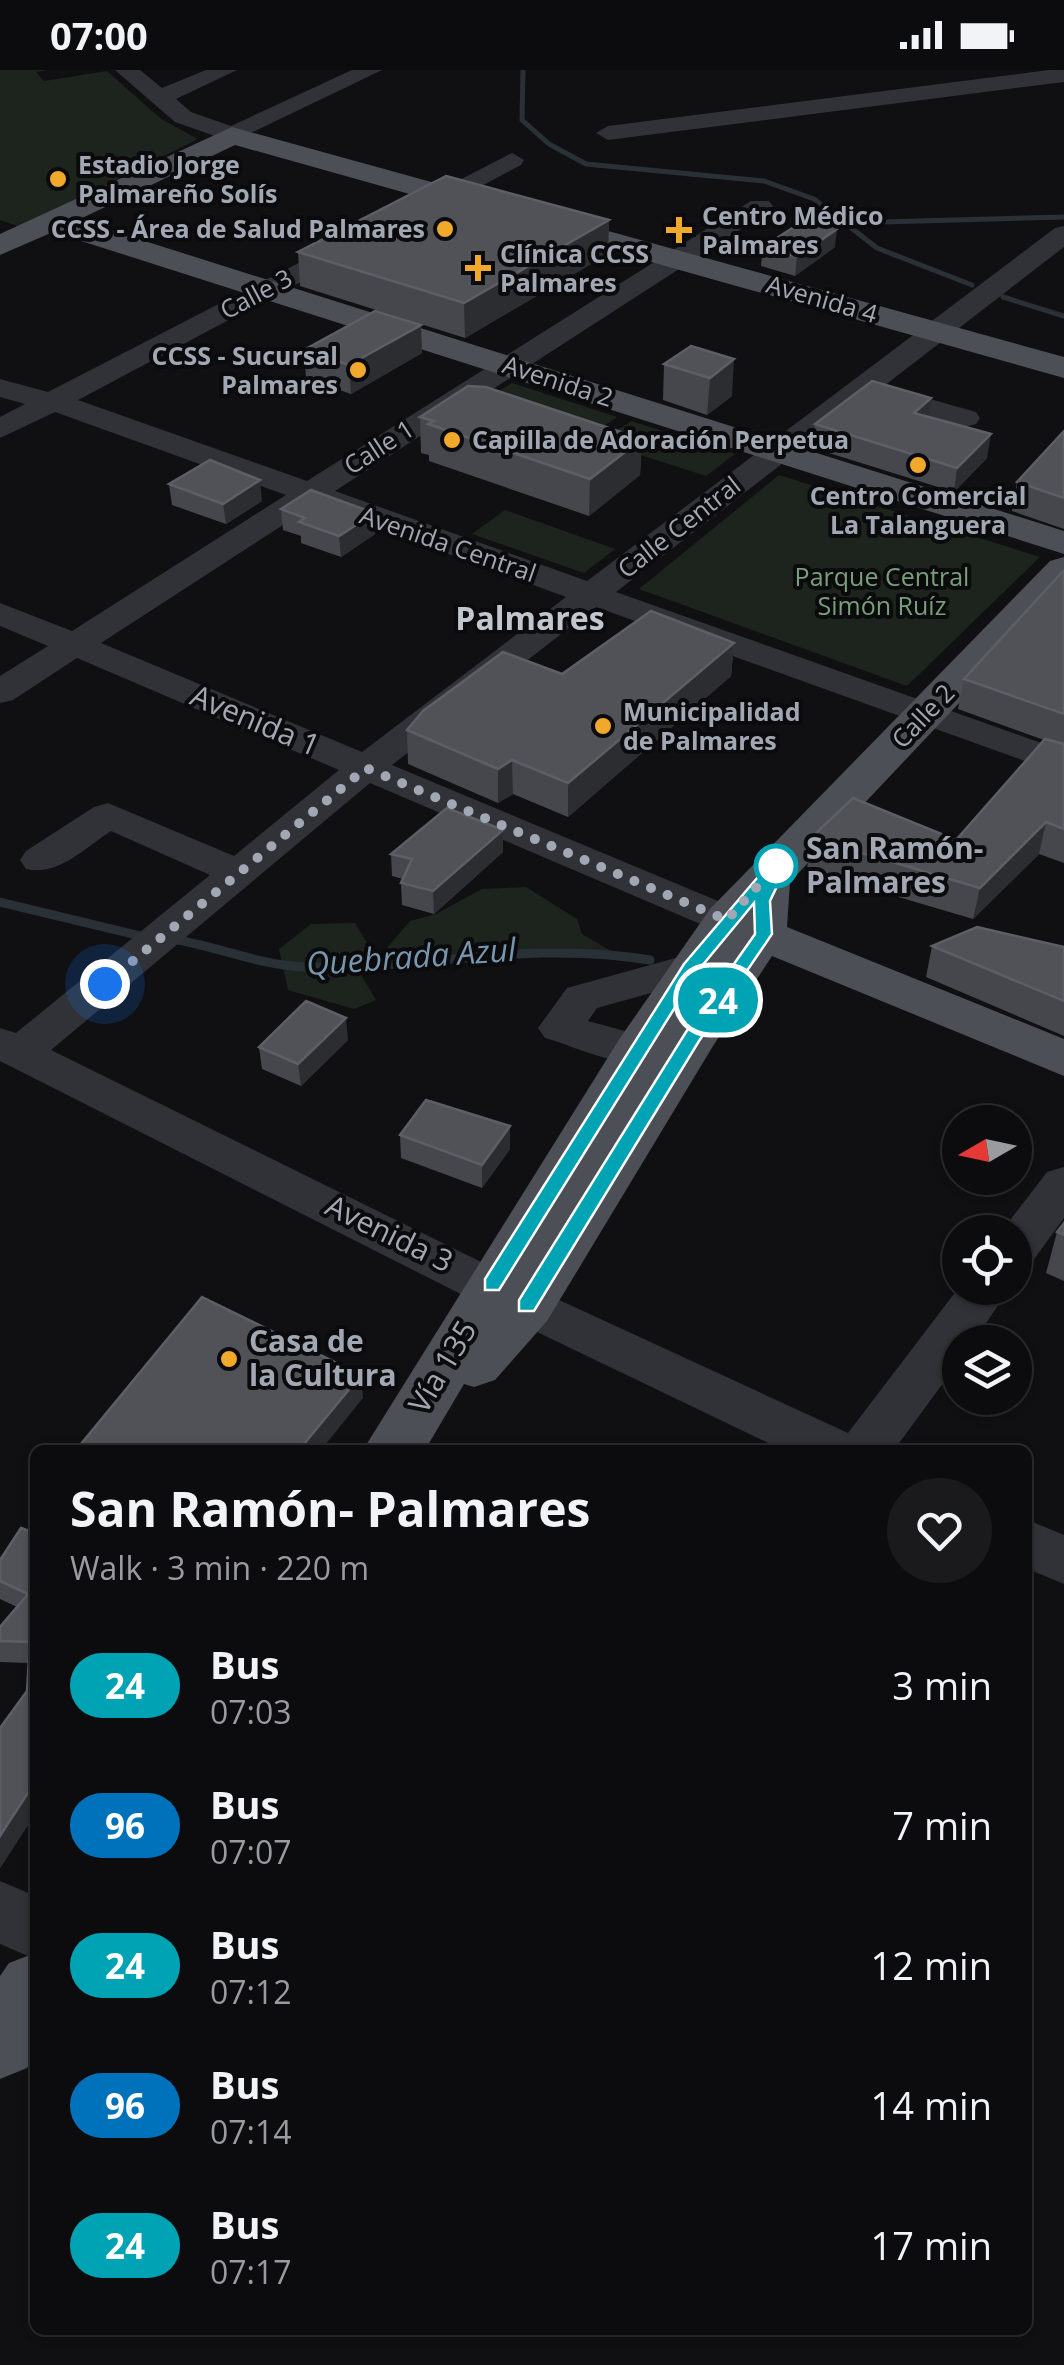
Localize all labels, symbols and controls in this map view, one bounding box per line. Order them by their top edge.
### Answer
text: 07:00 [50,9,148,61]
place label: Estadio Jorge Palmareño Solís [78,147,278,210]
marker: Estadio Jorge Palmareño Solís [47,168,69,190]
place label: Centro Médico Palmares [702,198,883,261]
place label: CCSS - Área de Salud Palmares [51,211,425,245]
marker: Centro Médico Palmares [666,217,692,243]
marker: CCSS - Área de Salud Palmares [434,218,456,240]
place label: Clínica CCSS Palmares [500,236,649,299]
marker: Clínica CCSS Palmares [465,255,491,281]
street label: Calle 3 [214,260,298,326]
street label: Avenida 4 [763,266,882,330]
place label: CCSS - Sucursal Palmares [152,338,338,401]
street label: Avenida 2 [499,346,618,414]
marker: CCSS - Sucursal Palmares [347,359,369,381]
street label: Calle 1 [337,411,420,481]
place label: Capilla de Adoración Perpetua [472,422,849,456]
marker: Capilla de Adoración Perpetua [441,429,463,451]
marker: Centro Comercial La Talanguera [907,454,929,476]
street label: Calle Central [610,467,747,585]
place label: Centro Comercial La Talanguera [810,478,1026,541]
street label: Avenida Central [356,497,541,589]
park label: Parque Central Simón Ruíz [795,559,969,622]
district label: Palmares [455,596,605,639]
street label: Avenida 1 [185,674,327,765]
street label: Calle 2 [883,676,961,755]
place label: Municipalidad de Palmares [623,694,800,757]
marker: Municipalidad de Palmares [592,715,614,737]
place label: San Ramón- Palmares [806,827,983,902]
marker: San Ramón- Palmares [755,845,797,887]
water label: Quebrada Azul [305,927,518,984]
your location [80,959,130,1009]
line badge: 24 [673,968,763,1032]
text: 24 [698,977,738,1024]
north arrow [942,1105,1032,1195]
map controls [942,1105,1032,1415]
street label: Avenida 3 [319,1184,460,1281]
button: locate [942,1215,1032,1305]
street label: Vía 135 [398,1312,485,1420]
place label: Casa de la Cultura [249,1320,397,1395]
button: layers [942,1325,1032,1415]
marker: Casa de la Cultura [218,1348,240,1370]
text: San Ramón- Palmares [70,1476,590,1541]
button: heart [887,1478,992,1583]
text: Walk · 3 min · 220 m [70,1546,369,1589]
text: Bus [210,1638,279,1690]
text: 3 min [892,1659,992,1711]
text: 24 [105,1662,145,1709]
text: 07:03 [210,1690,292,1733]
text: Bus [210,1778,279,1830]
text: 7 min [892,1799,992,1851]
text: 96 [105,1802,145,1849]
text: 07:07 [210,1830,292,1873]
text: Bus [210,1918,279,1970]
text: 12 min [871,1939,992,1991]
text: 24 [105,1942,145,1989]
text: 07:12 [210,1970,292,2013]
text: Bus [210,2058,279,2110]
text: 14 min [871,2079,992,2131]
text: 96 [105,2082,145,2129]
text: 07:14 [210,2110,292,2153]
text: Bus [210,2198,279,2250]
text: 17 min [871,2219,992,2271]
text: 24 [105,2222,145,2269]
text: 07:17 [210,2250,292,2293]

